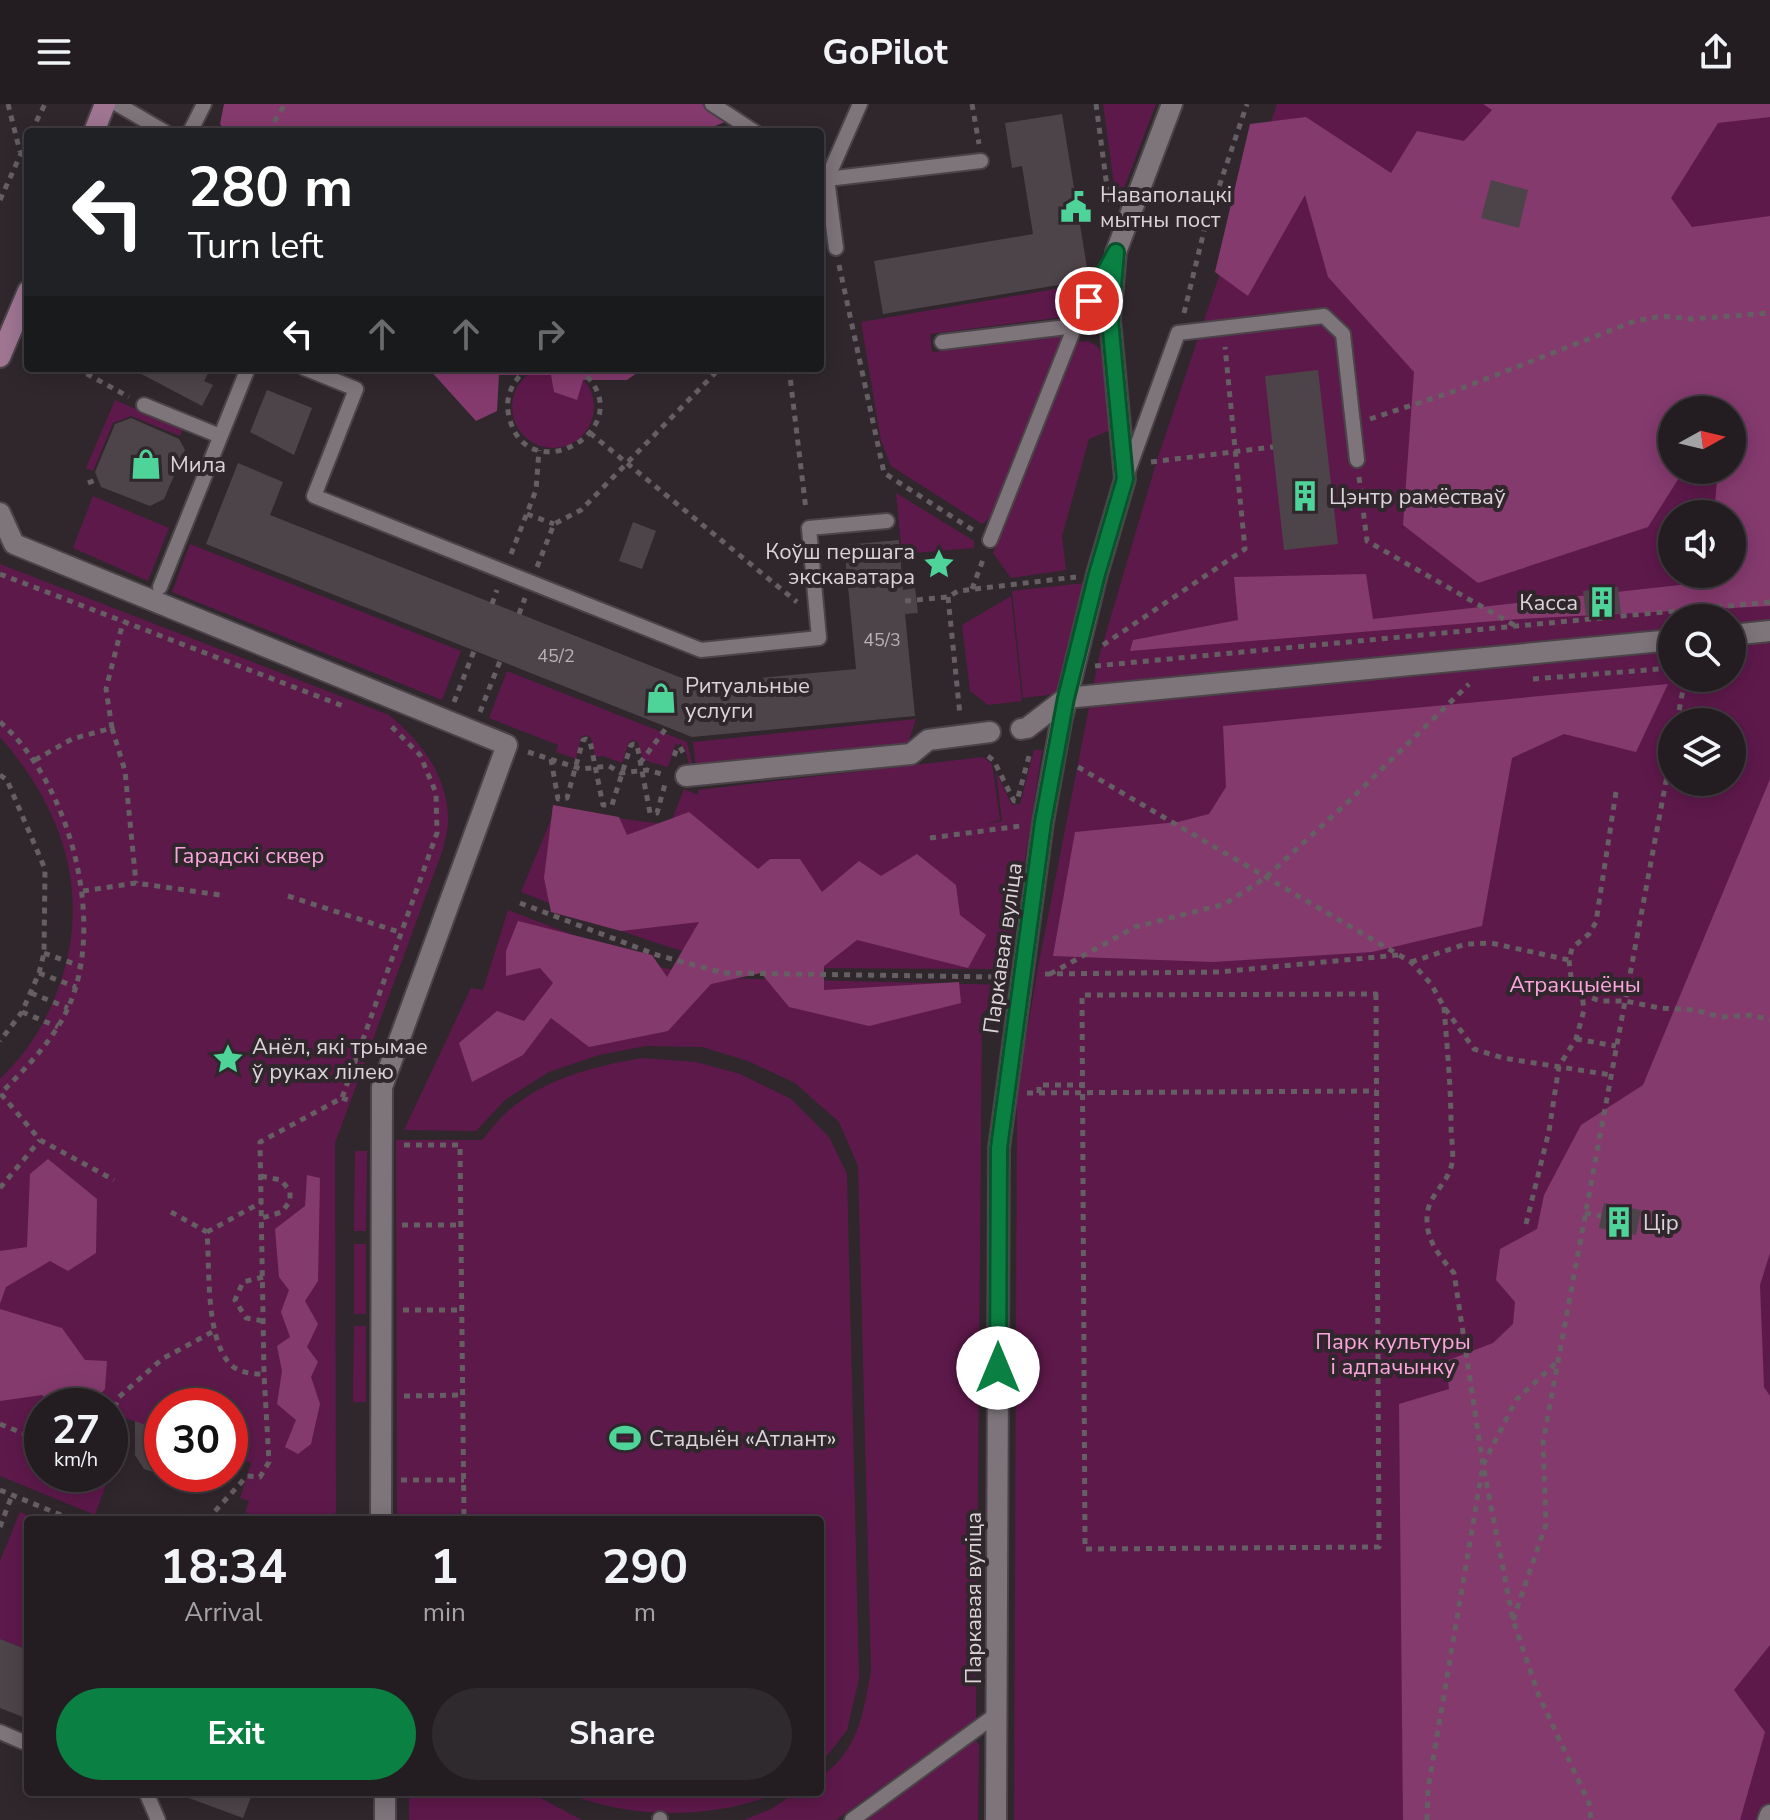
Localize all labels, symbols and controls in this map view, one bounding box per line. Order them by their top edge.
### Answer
text: GoPilot [822,28,948,77]
icon: menu [32,30,76,74]
icon: share [1694,30,1738,74]
text: 280 m [188,149,353,226]
icon: left [56,160,160,264]
place label: Наваполацкі мытны пост [1100,180,1232,235]
public building icon: Наваполацкі мытны пост [1059,190,1093,224]
text: Turn left [188,222,323,271]
pin [1055,267,1123,335]
icon: arrive [1067,279,1111,323]
icon: left [276,312,320,356]
icon: ahead [360,312,404,356]
icon: ahead [444,312,488,356]
icon: right [528,312,572,356]
north arrow [1658,396,1746,484]
map controls [1658,396,1746,796]
shop icon: Мила [129,447,163,481]
place label: Мила [170,450,226,480]
building icon: Цэнтр рамёстваў [1288,479,1322,513]
place label: Цэнтр рамёстваў [1329,482,1506,512]
button: sound [1658,500,1746,588]
place label: Коўш першага экскаватара [765,537,915,592]
place icon: Коўш першага экскаватара [922,547,956,581]
building icon: Касса [1585,585,1619,619]
place label: Касса [1519,588,1578,618]
button: search [1658,604,1746,692]
house number: 45/3 [863,628,901,652]
house number: 45/2 [537,644,575,668]
place label: Ритуальные услуги [685,671,810,726]
shop icon: Ритуальные услуги [644,681,678,715]
button: layers [1658,708,1746,796]
park label: Гарадскі сквер [174,841,324,871]
street label: Паркавая вуліца [976,861,1030,1036]
park label: Атракцыёны [1509,970,1641,1000]
place label: Анёл, які трымае ў руках лілею [252,1032,428,1087]
place icon: Анёл, які трымае ў руках лілею [211,1042,245,1076]
building icon: Цір [1602,1205,1636,1239]
place label: Цір [1643,1208,1679,1238]
position arrow [956,1326,1040,1410]
park label: Парк культуры і адпачынку [1315,1327,1471,1382]
speed limit sign: 30 [144,1388,248,1492]
text: 27 [52,1403,100,1457]
sports icon: Стадыён «Атлант» [608,1421,642,1455]
place label: Стадыён «Атлант» [649,1424,837,1454]
text: km/h [54,1446,98,1473]
street label: Паркавая вуліца [959,1512,989,1684]
text: 18:34 [160,1534,287,1600]
text: 1 [430,1534,459,1600]
text: 290 [602,1534,688,1600]
text: Arrival [184,1595,263,1630]
text: min [423,1595,466,1630]
text: m [634,1595,656,1630]
button: Exit [56,1688,416,1780]
button: Share [432,1688,792,1780]

